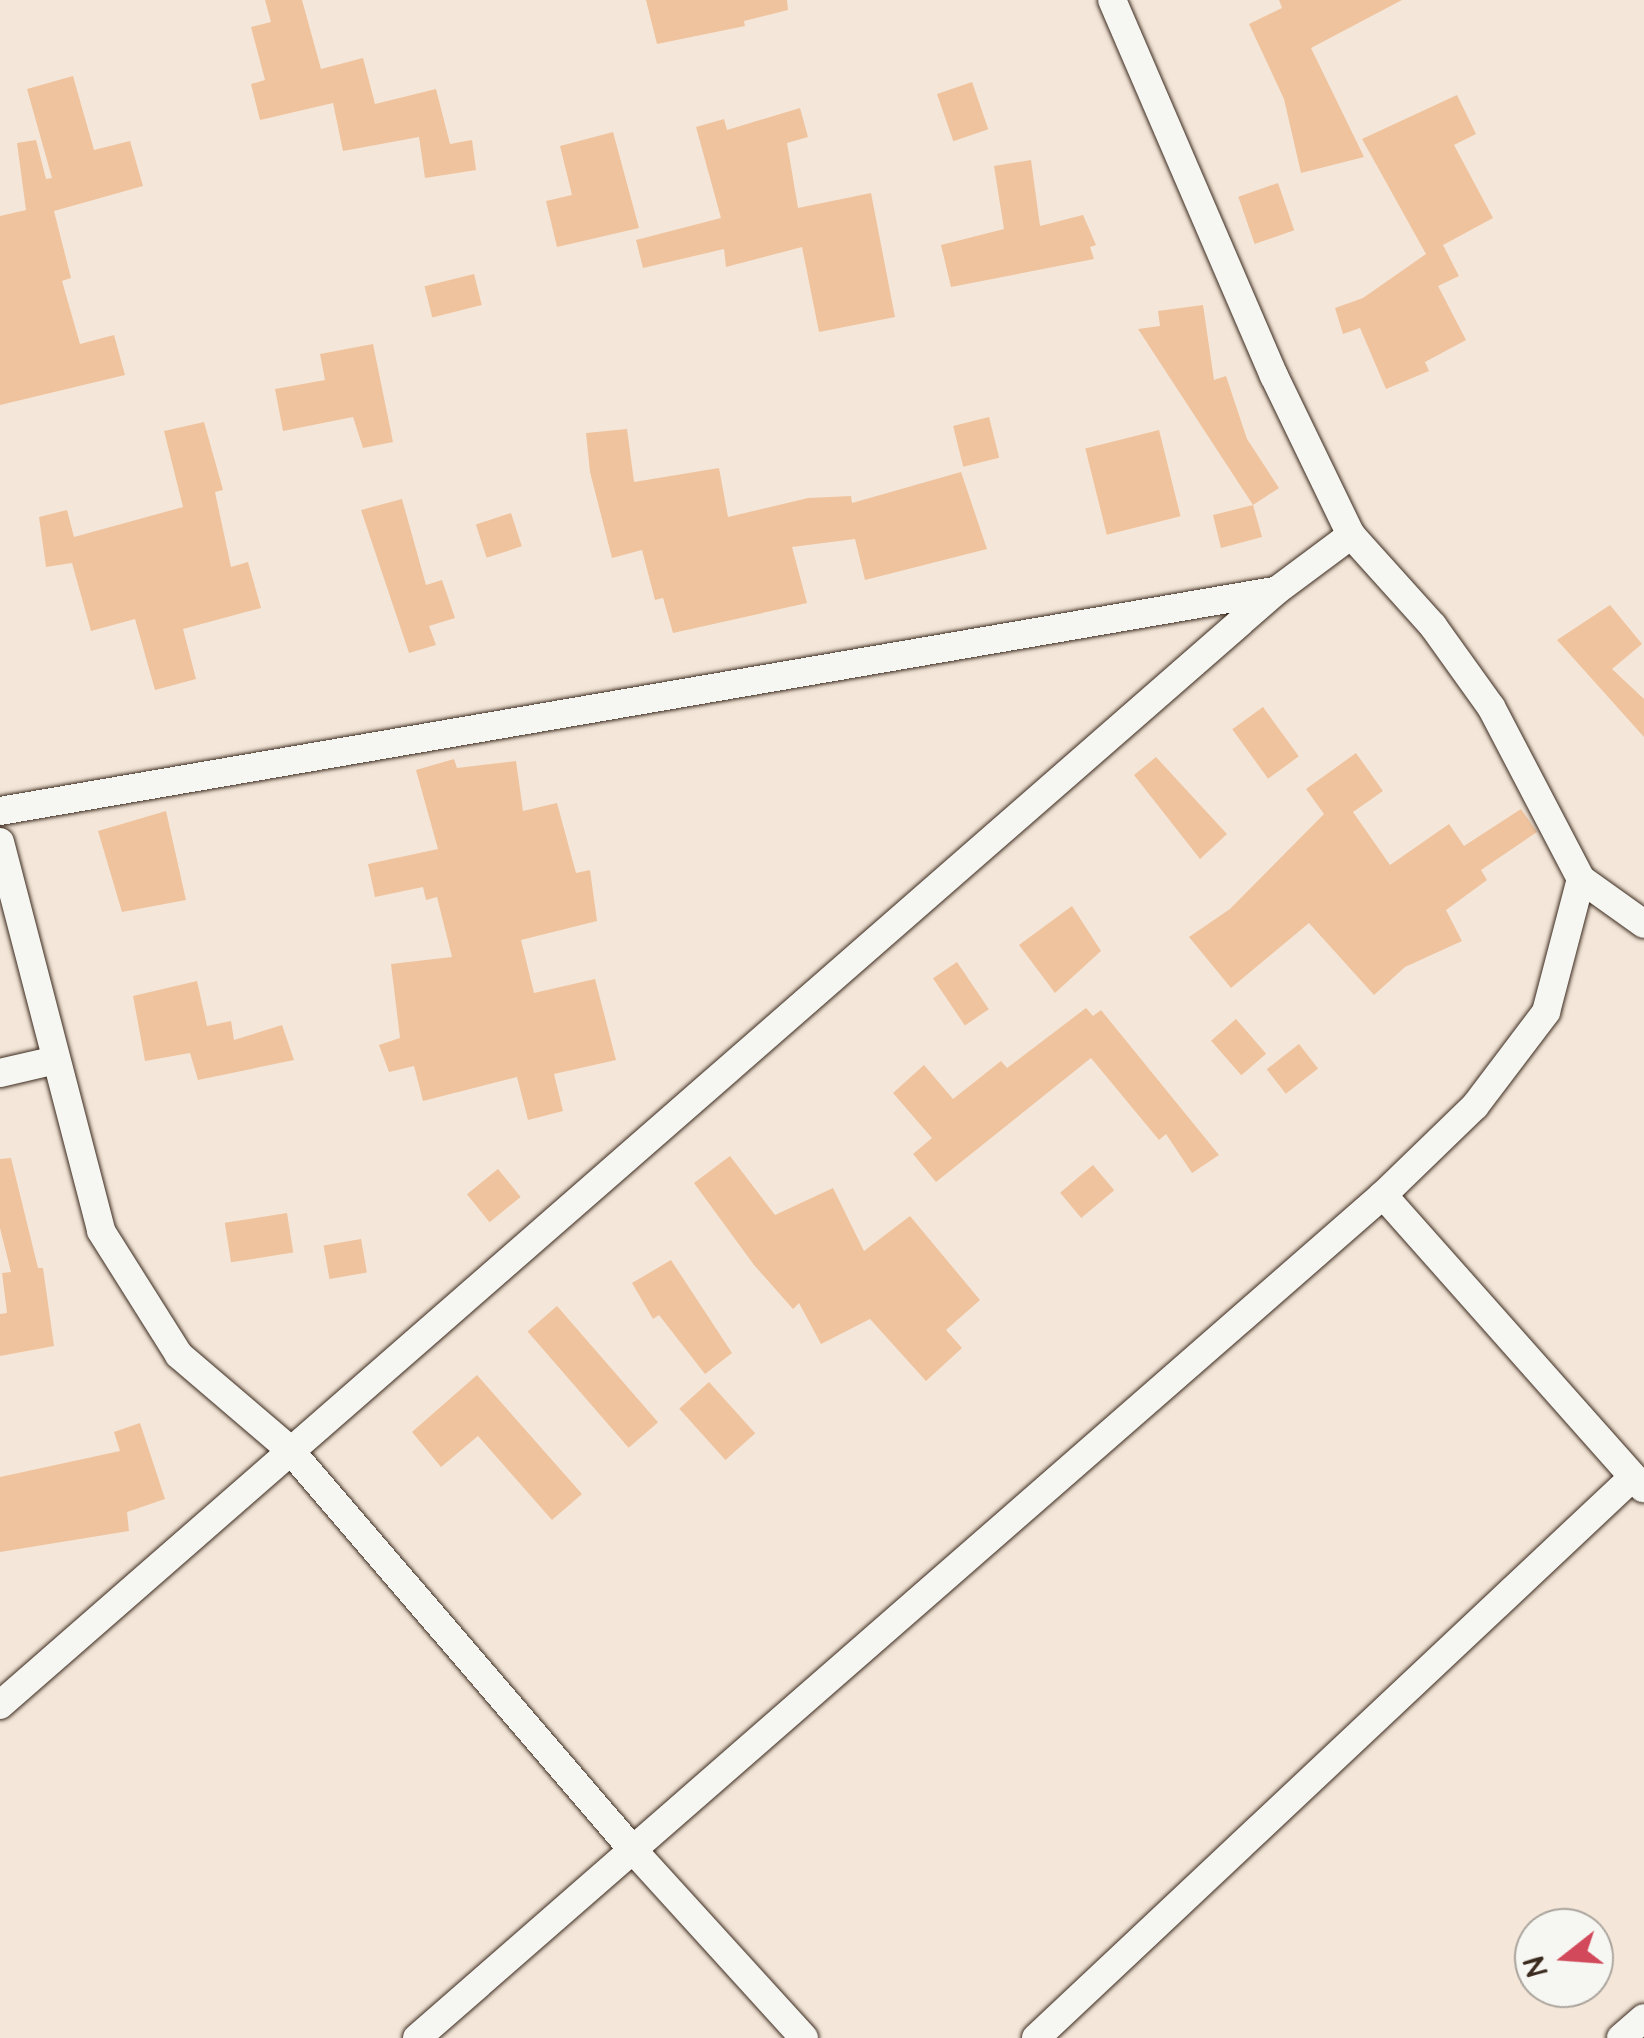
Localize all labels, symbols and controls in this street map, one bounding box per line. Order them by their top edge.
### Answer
north arrow [1514,1908,1614,2008]
text: N [1516,1952,1558,1980]

